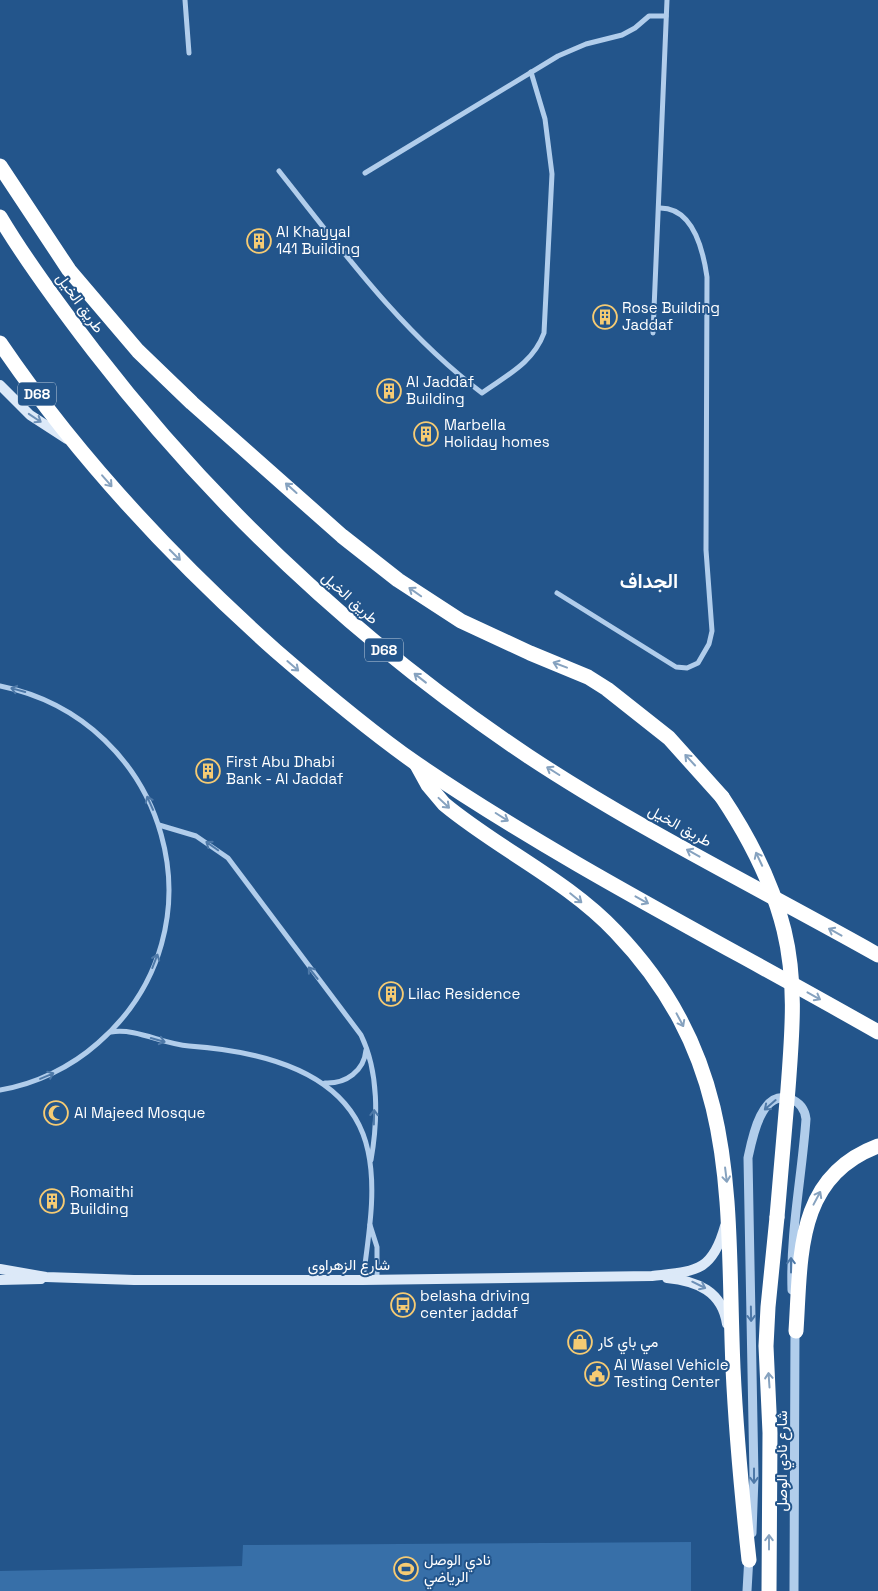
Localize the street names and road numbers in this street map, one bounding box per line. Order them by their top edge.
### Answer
street label: طريق الخيل [51,269,109,337]
road number: D68 [18,382,56,406]
street label: طريق الخيل [317,567,383,629]
road number: D68 [365,638,403,662]
street label: طريق الخيل [645,800,716,852]
street label: شارع الزهراوى [308,1255,390,1276]
street label: شارع نادي الوصل [772,1410,795,1511]

